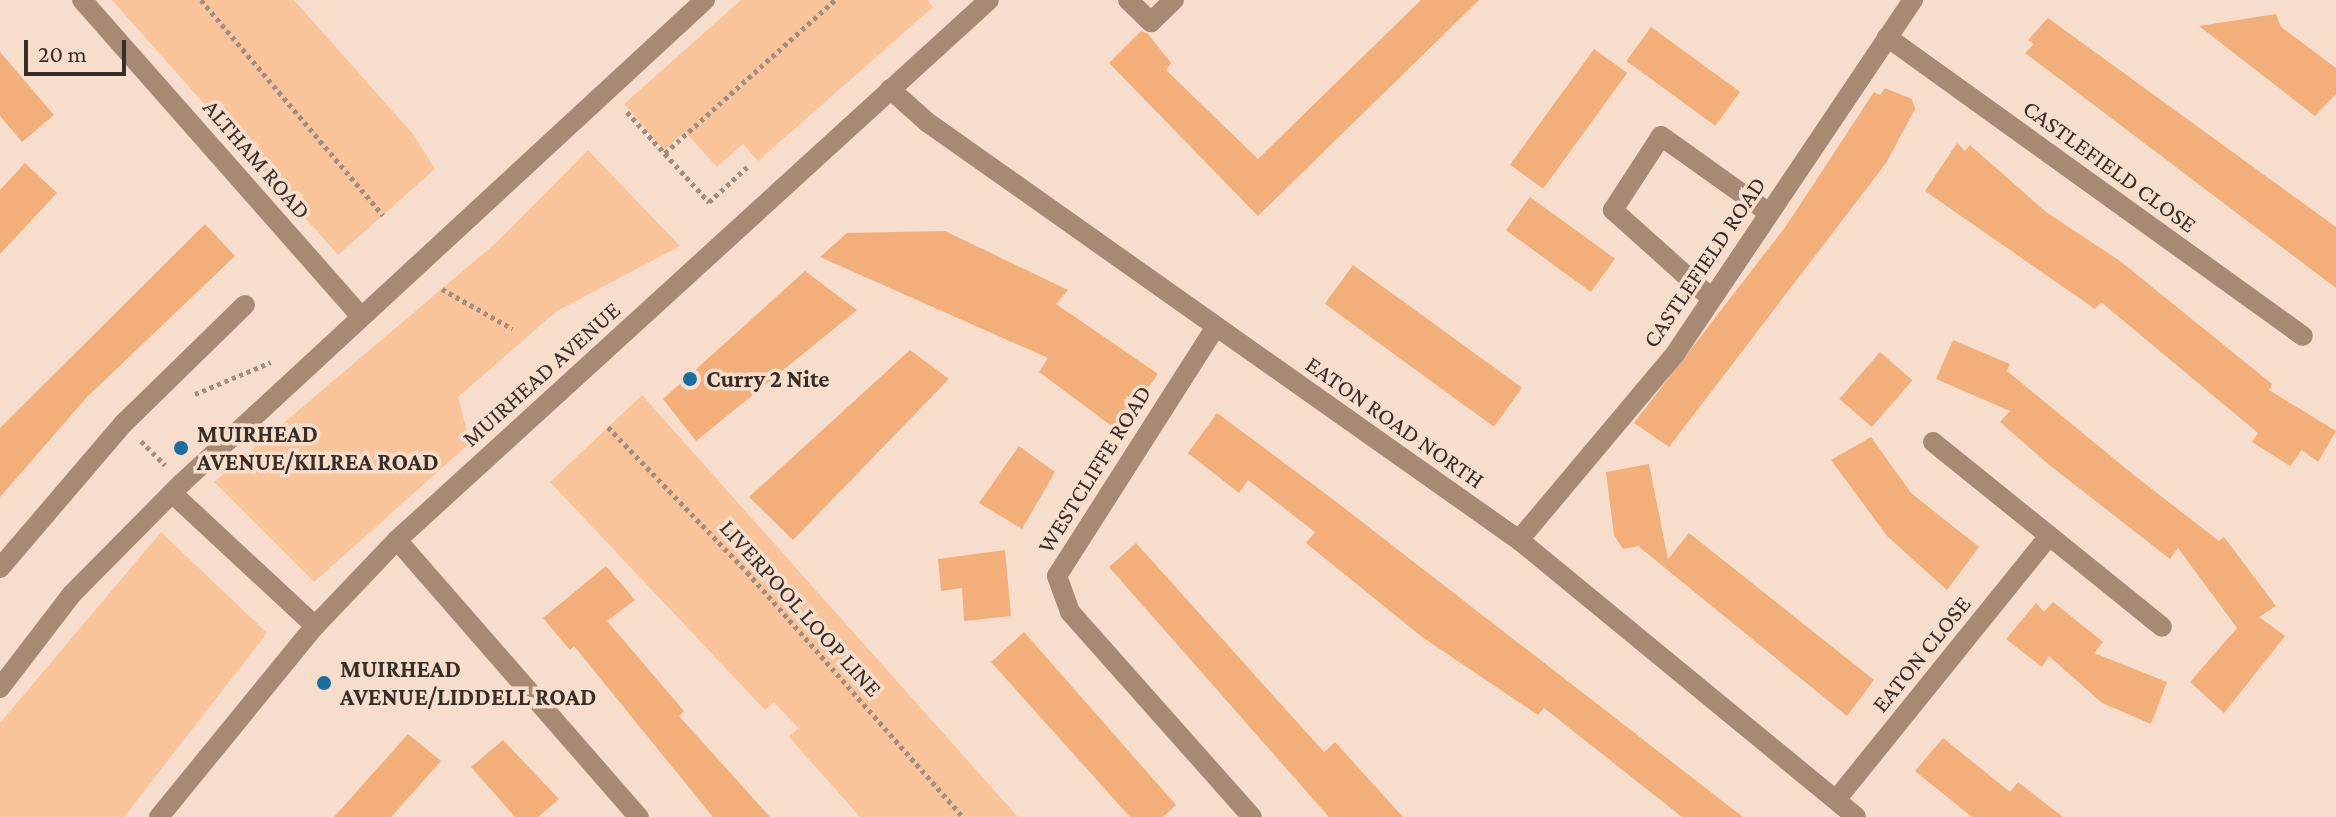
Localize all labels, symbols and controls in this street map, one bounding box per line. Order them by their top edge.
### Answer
scale bar [28,24,130,74]
text: 20 m [38,40,87,67]
street label: ALTHAM ROAD [197,93,317,225]
street label: CASTLEFIELD CLOSE [2018,93,2202,239]
street label: CASTLEFIELD ROAD [1636,171,1772,353]
street label: MUIRHEAD AVENUE [456,295,626,453]
street label: EATON ROAD NORTH [1300,350,1490,494]
place label: Curry 2 Nite [706,365,829,393]
marker: Curry 2 Nite [681,370,699,388]
street label: WESTCLIFFE ROAD [1031,380,1157,558]
place label: MUIRHEAD AVENUE/KILREA ROAD [197,420,439,476]
marker: MUIRHEAD AVENUE/KILREA ROAD [172,439,190,457]
street label: LIVERPOOL LOOP LINE [714,513,888,703]
street label: EATON CLOSE [1865,590,1977,718]
place label: MUIRHEAD AVENUE/LIDDELL ROAD [340,655,596,711]
marker: MUIRHEAD AVENUE/LIDDELL ROAD [315,674,333,692]

